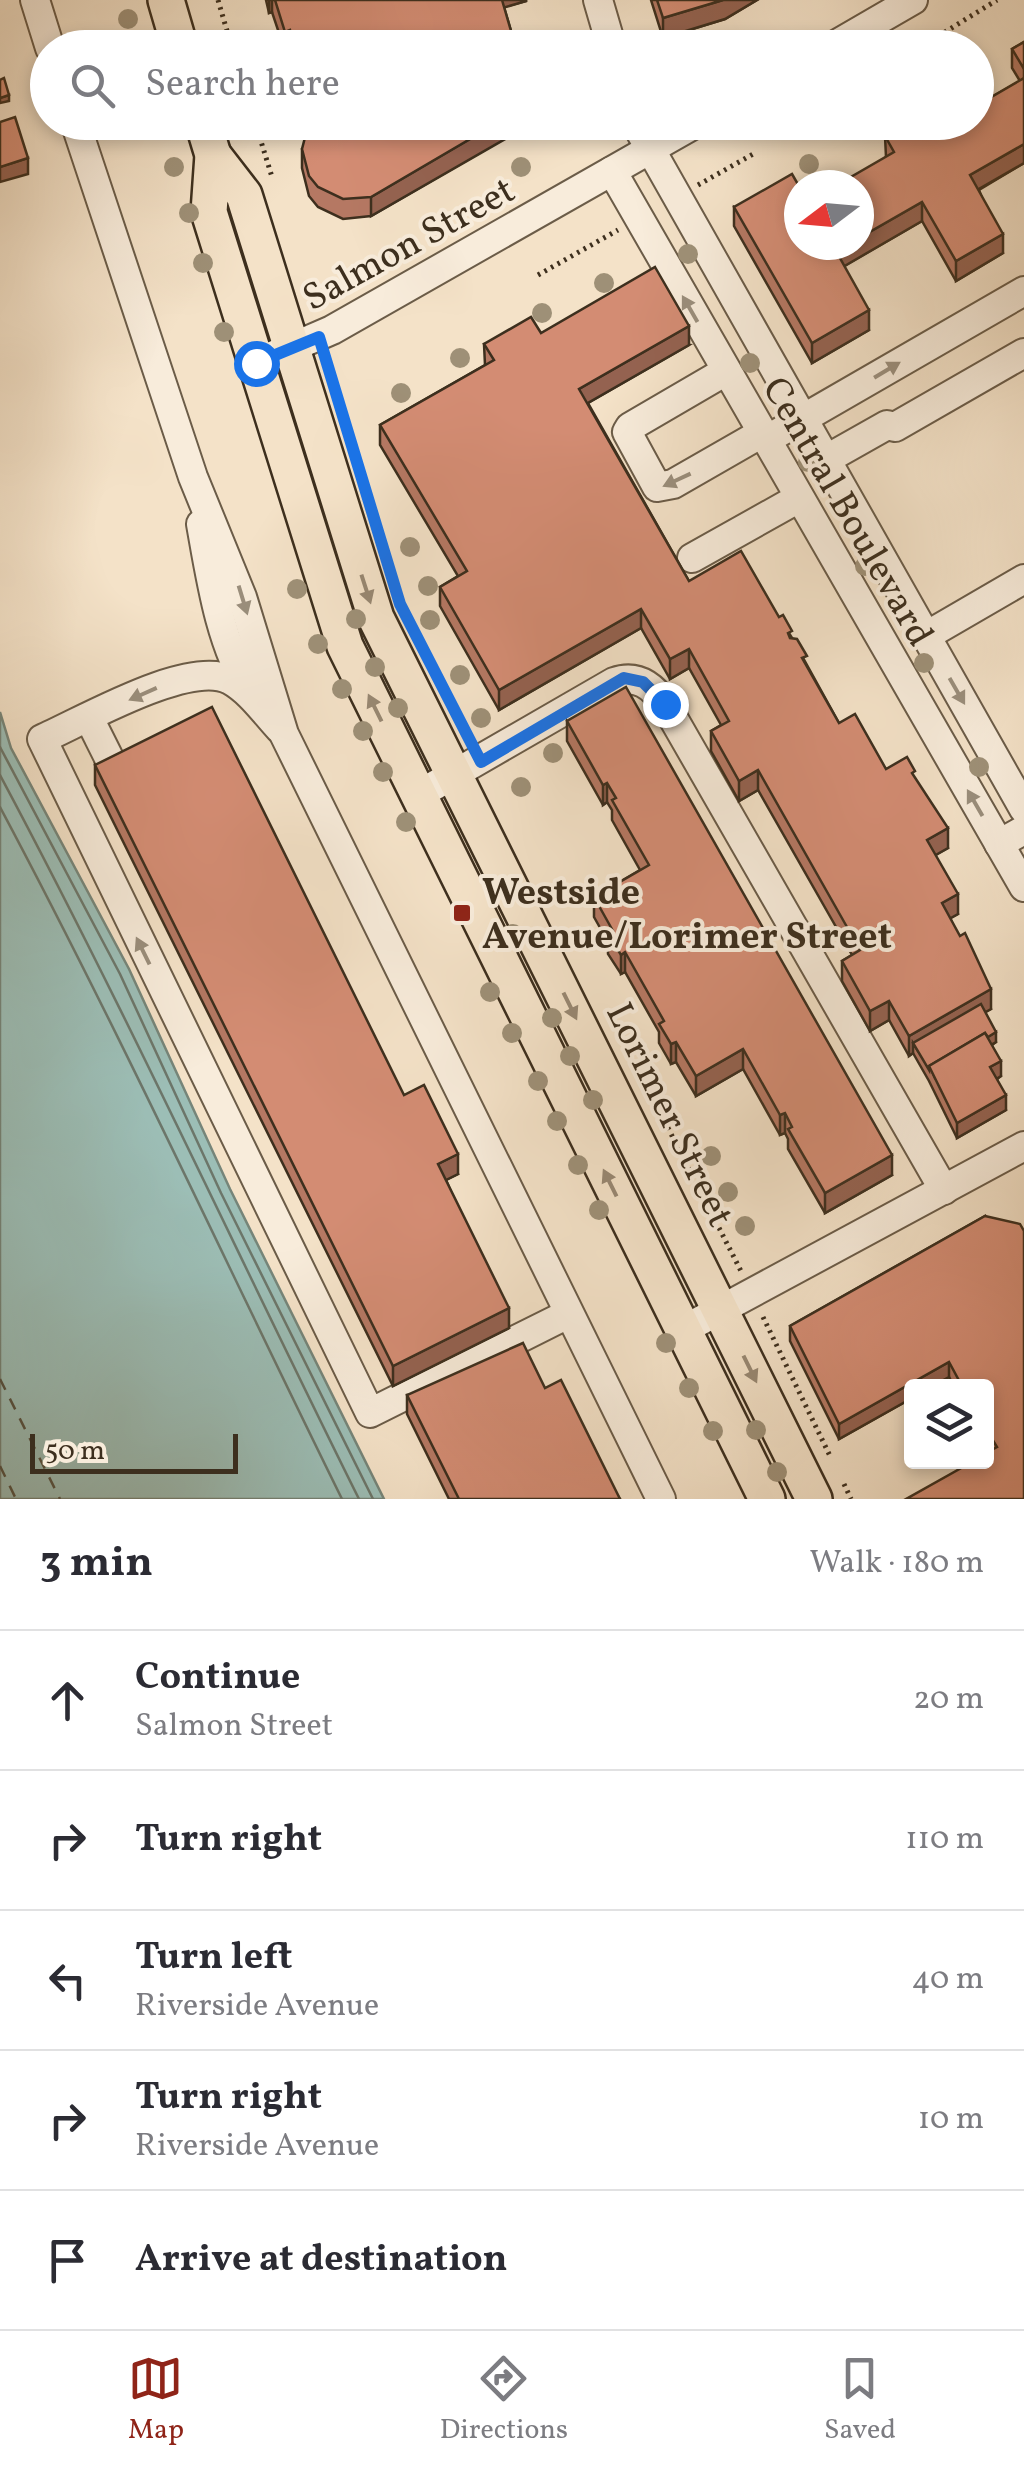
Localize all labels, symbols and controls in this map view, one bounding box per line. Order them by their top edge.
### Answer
search box [30,30,994,140]
icon: search [65,58,120,113]
text: Search here [145,59,340,112]
street label: Salmon Street [294,166,525,326]
north arrow [784,170,874,260]
one-way arrow [682,295,700,323]
route start [234,341,280,387]
one-way arrow [873,362,901,379]
street label: Central Boulevard [747,368,945,657]
one-way arrow [662,472,692,488]
one-way arrow [359,574,374,604]
one-way arrow [236,585,251,615]
one-way arrow [948,677,965,706]
route end [643,682,689,728]
one-way arrow [128,686,158,702]
one-way arrow [366,694,383,723]
one-way arrow [967,789,984,817]
place label: Westside Avenue/Lorimer Street [482,868,892,965]
marker: Westside Avenue/Lorimer Street [451,902,473,924]
one-way arrow [135,936,152,965]
one-way arrow [561,992,578,1021]
street label: Lorimer Street [591,994,745,1237]
one-way arrow [602,1168,619,1197]
one-way arrow [741,1355,758,1384]
map controls [904,1379,994,1469]
button: layers [904,1379,994,1469]
scale bar [30,1429,238,1474]
text: 50 m [45,1432,105,1471]
text: 3 min [40,1535,153,1594]
text: Walk · 180 m [810,1542,984,1586]
text: Continue [135,1652,300,1705]
icon: ahead [40,1673,95,1728]
text: 20 m [913,1678,984,1722]
text: Salmon Street [135,1705,333,1749]
icon: right [40,1813,95,1868]
text: Turn right [135,1814,322,1867]
text: 110 m [905,1818,984,1862]
text: Turn left [135,1932,292,1985]
icon: left [40,1953,95,2008]
text: 40 m [912,1958,984,2002]
text: Riverside Avenue [135,1985,379,2029]
text: Turn right [135,2072,322,2125]
icon: right [40,2093,95,2148]
text: 10 m [918,2098,984,2142]
text: Riverside Avenue [135,2125,379,2169]
icon: arrive [40,2233,95,2288]
text: Arrive at destination [135,2234,508,2287]
tab: Map [128,2351,184,2450]
tab: Directions [440,2351,568,2450]
tab: Saved [824,2351,896,2450]

